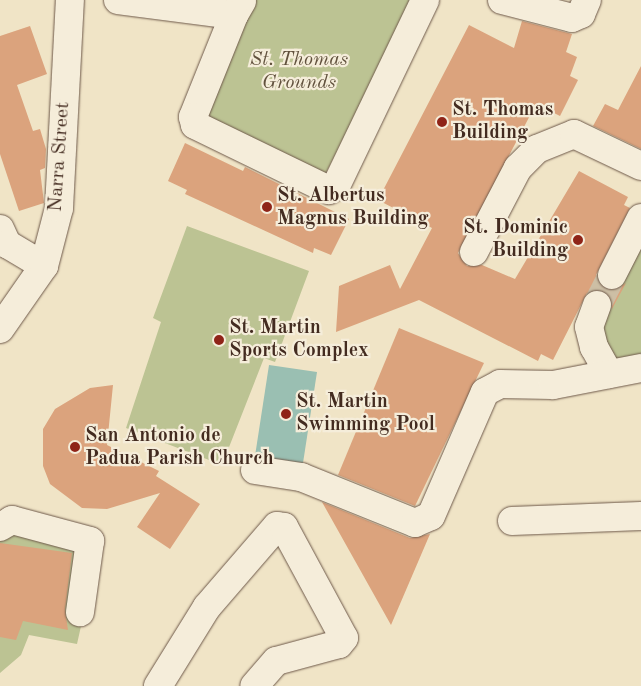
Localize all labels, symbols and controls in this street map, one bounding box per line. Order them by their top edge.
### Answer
park label: St. Thomas Grounds [250,48,348,95]
place label: St. Thomas Building [452,98,553,145]
street label: Narra Street [44,101,76,213]
marker: St. Thomas Building [436,116,448,128]
place label: St. Albertus Magnus Building [277,184,429,231]
marker: St. Albertus Magnus Building [261,201,273,213]
place label: St. Dominic Building [463,216,568,263]
marker: St. Dominic Building [572,234,584,246]
place label: St. Martin Sports Complex [229,316,369,363]
marker: St. Martin Sports Complex [213,334,225,346]
place label: St. Martin Swimming Pool [296,390,435,437]
marker: St. Martin Swimming Pool [280,408,292,420]
place label: San Antonio de Padua Parish Church [85,424,274,471]
marker: San Antonio de Padua Parish Church [69,441,81,453]

